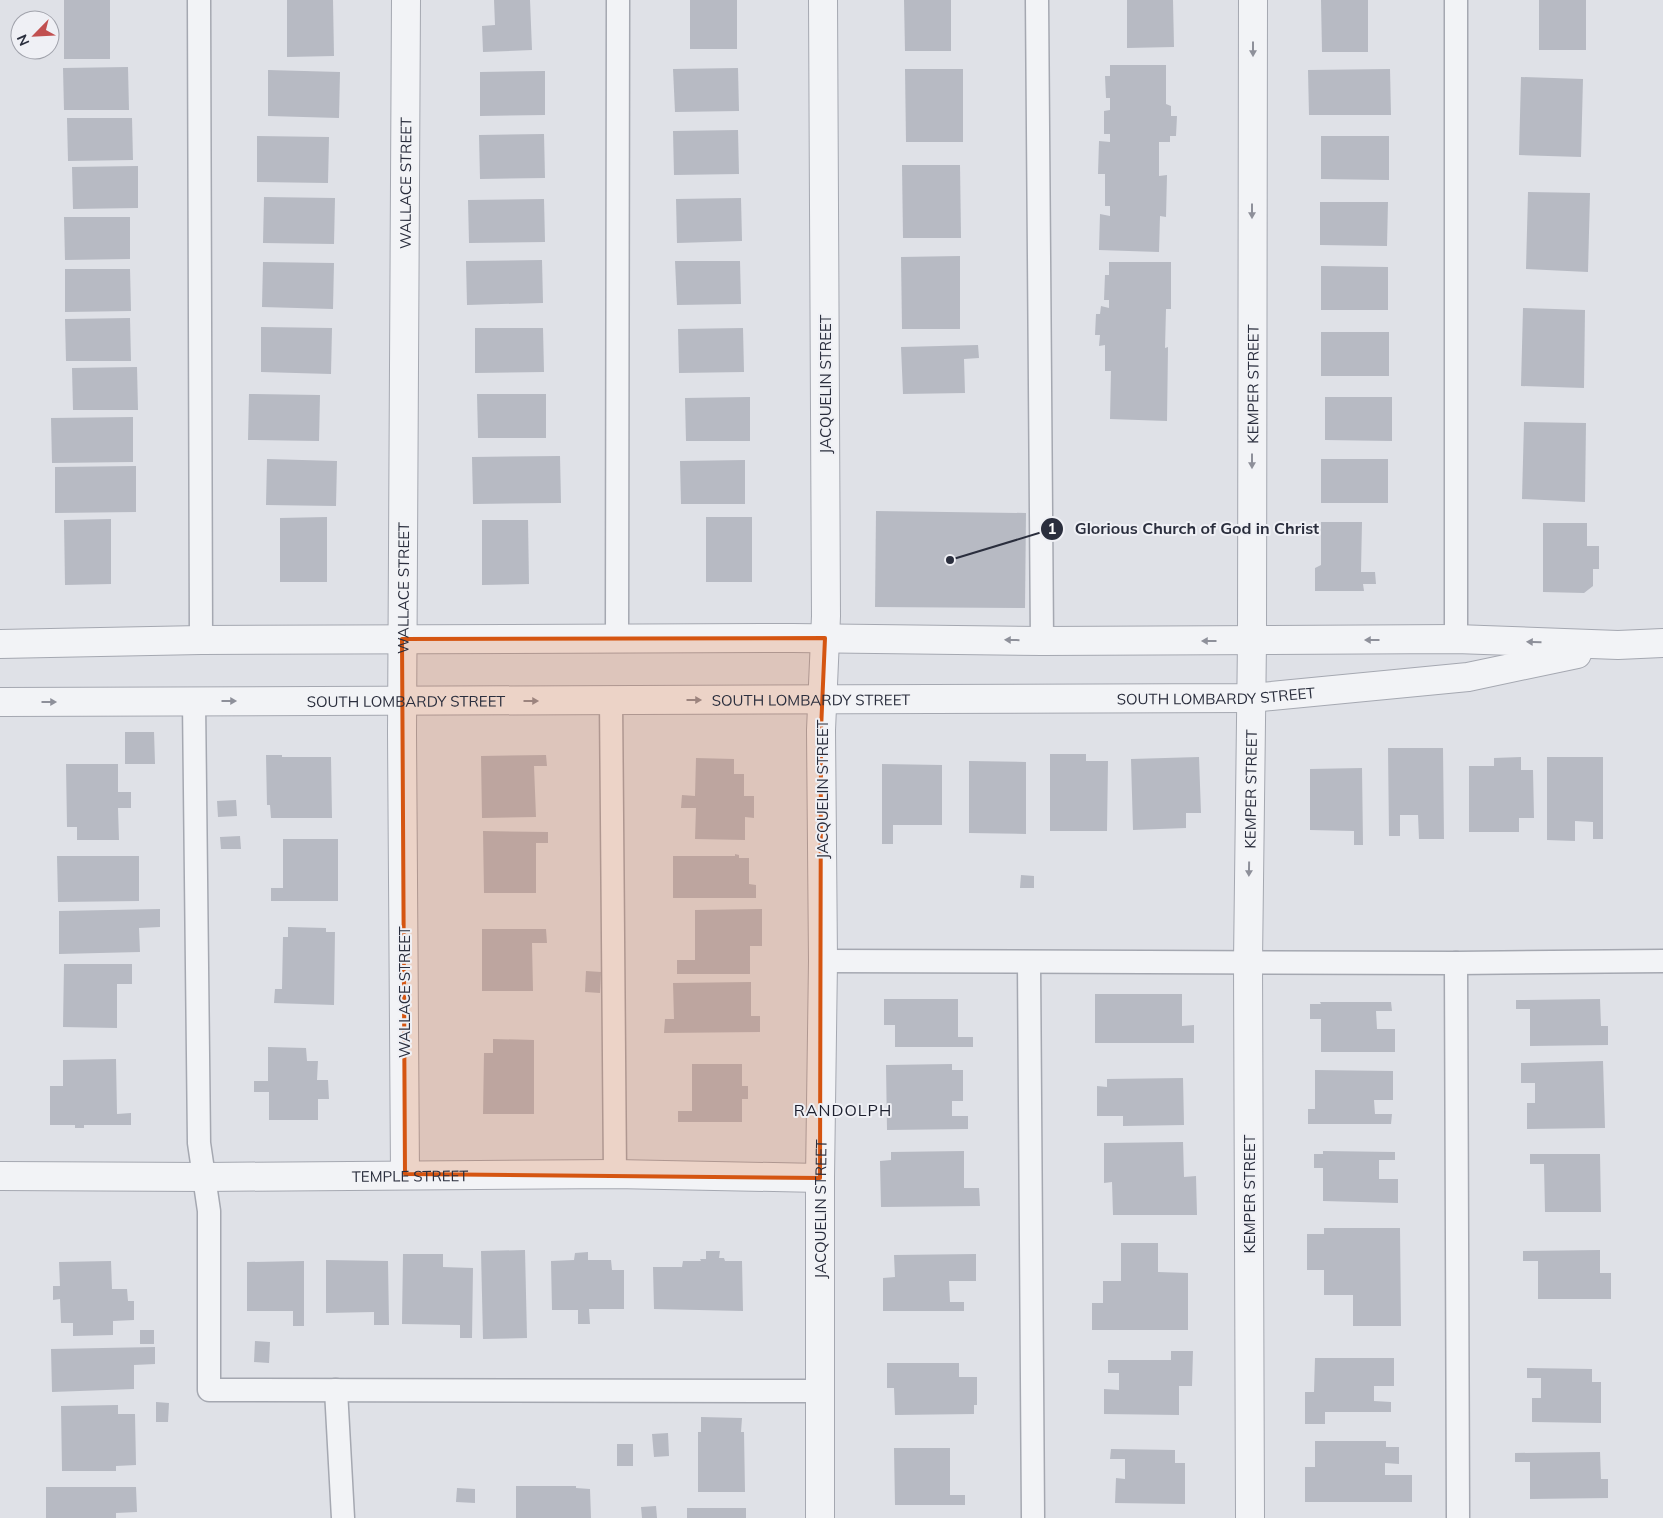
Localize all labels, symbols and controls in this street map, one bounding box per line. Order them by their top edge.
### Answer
north arrow [10,10,60,60]
text: N [13,32,33,49]
one-way arrow [1249,41,1257,57]
street label: WALLACE STREET [395,117,415,249]
one-way arrow [1248,203,1256,219]
street label: JACQUELIN STREET [816,314,835,454]
street label: KEMPER STREET [1243,324,1262,444]
one-way arrow [1248,453,1256,469]
callout: Glorious Church of God in Christ [1040,513,1329,544]
text: Glorious Church of God in Christ [1075,518,1319,538]
text: 1 [1047,519,1057,538]
street label: WALLACE STREET [393,522,413,654]
one-way arrow [1003,636,1019,644]
one-way arrow [1363,636,1379,644]
one-way arrow [1201,637,1217,645]
one-way arrow [1526,637,1542,645]
street label: SOUTH LOMBARDY STREET [1117,682,1316,708]
street label: SOUTH LOMBARDY STREET [712,690,910,709]
street label: SOUTH LOMBARDY STREET [307,691,505,711]
one-way arrow [686,696,702,704]
one-way arrow [221,697,237,705]
one-way arrow [523,697,539,705]
one-way arrow [41,698,57,706]
street label: JACQUELIN STREET [813,719,832,859]
street label: KEMPER STREET [1240,729,1260,849]
one-way arrow [1245,861,1253,877]
street label: WALLACE STREET [395,926,414,1058]
district label: RANDOLPH [794,1100,892,1120]
street label: KEMPER STREET [1240,1134,1259,1254]
street label: JACQUELIN STREET [811,1139,830,1279]
street label: TEMPLE STREET [352,1166,468,1185]

